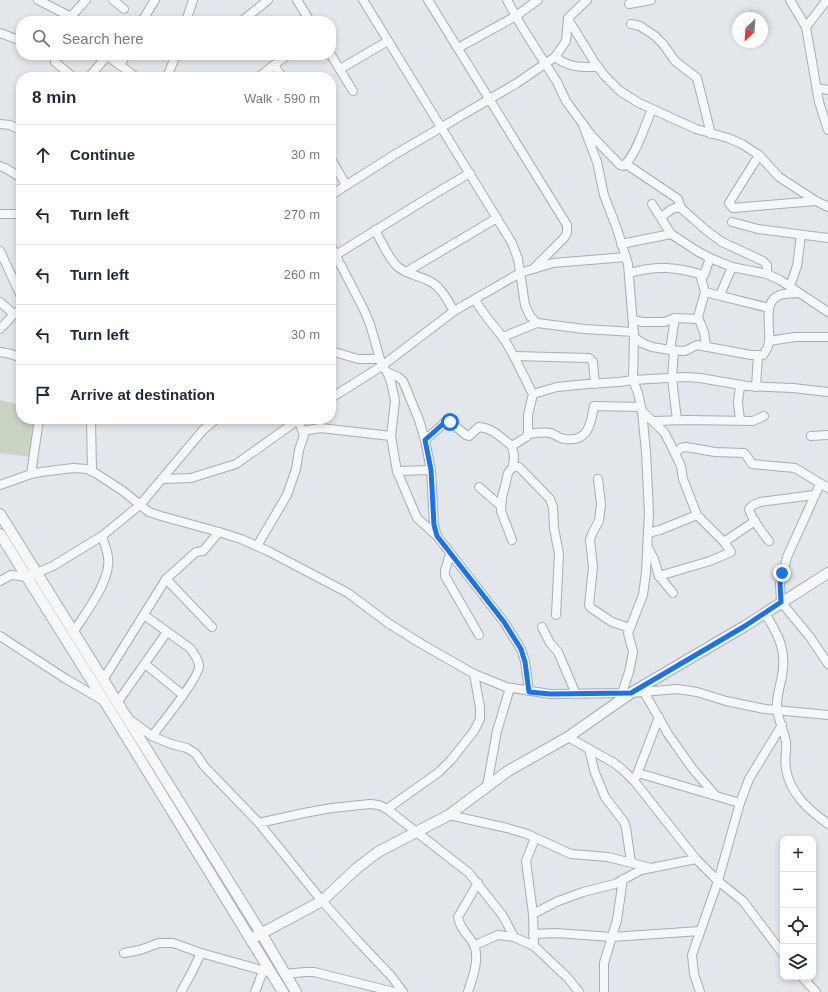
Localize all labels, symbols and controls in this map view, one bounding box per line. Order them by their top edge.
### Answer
north arrow [732,12,768,48]
search box [16,16,336,60]
icon: search [30,27,52,49]
text: Search here [62,30,144,47]
text: 8 min [32,88,76,107]
text: Walk · 590 m [244,91,320,106]
icon: ahead [32,144,54,166]
text: Continue [70,146,135,163]
text: 30 m [291,147,320,162]
icon: left [32,204,54,226]
text: Turn left [70,206,129,223]
text: 270 m [284,207,320,222]
icon: left [32,264,54,286]
text: Turn left [70,266,129,283]
text: 260 m [284,267,320,282]
icon: left [32,324,54,346]
text: Turn left [70,326,129,343]
text: 30 m [291,327,320,342]
icon: arrive [32,384,54,406]
text: Arrive at destination [70,386,215,403]
route start [441,413,459,431]
route end [773,564,791,582]
map controls [780,836,816,980]
button: + [780,836,816,872]
button: − [780,872,816,908]
button: locate [780,908,816,944]
button: layers [780,944,816,980]

